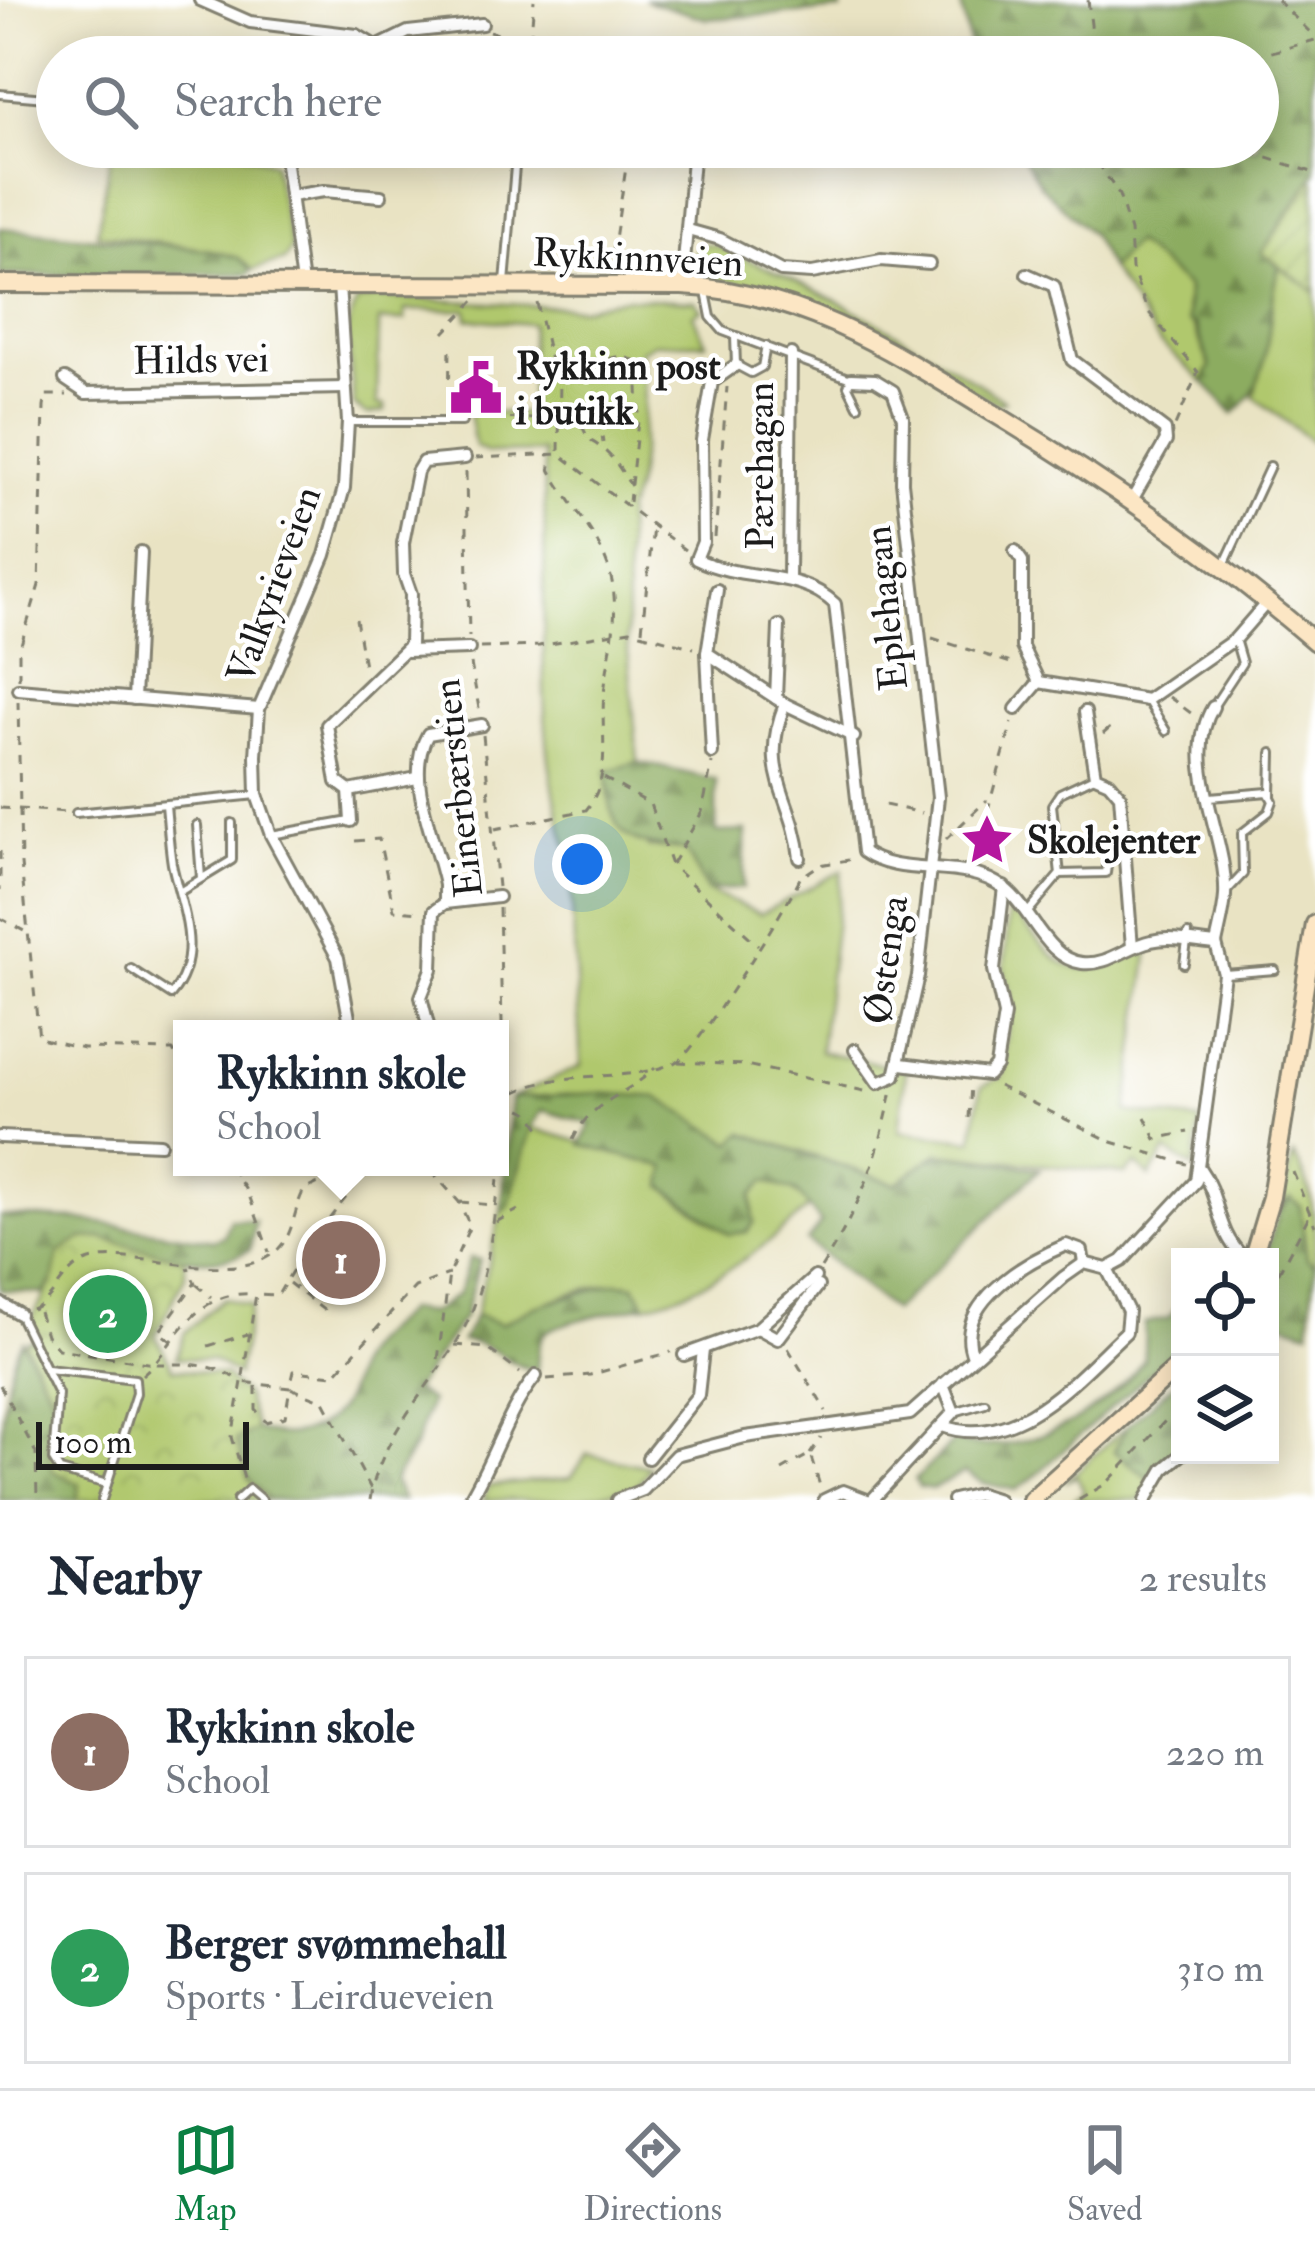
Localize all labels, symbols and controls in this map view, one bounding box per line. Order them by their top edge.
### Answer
search box [36,36,1279,168]
icon: search [78,69,144,135]
text: Search here [174,74,382,130]
street label: Rykkinnveien [531,228,745,288]
street label: Hilds vei [133,334,269,386]
place label: Rykkinn post i butikk [515,342,721,436]
public building icon: Rykkinn post i butikk [447,359,505,417]
street label: Pærehagan [736,382,785,550]
street label: Valkyrieveien [216,480,332,690]
street label: Eplehagan [853,523,919,693]
street label: Einerbærstien [422,676,494,900]
place icon: Skolejenter [958,811,1016,869]
place label: Skolejenter [1027,816,1201,865]
your location [552,834,612,894]
street label: Østenga [853,892,919,1027]
popup [173,1020,509,1176]
text: Rykkinn skole [216,1046,466,1102]
text: School [216,1102,322,1151]
pin: 1 [302,1215,380,1305]
map controls [1171,1248,1279,1464]
button: locate [1171,1248,1279,1356]
pin: 2 [69,1269,147,1359]
button: layers [1171,1356,1279,1464]
scale bar [36,1416,249,1469]
text: 100 m [54,1422,132,1463]
text: Nearby [48,1546,201,1610]
text: 2 results [1139,1554,1267,1603]
text: Rykkinn skole [165,1700,414,1756]
text: 1 [83,1728,97,1777]
text: 220 m [1166,1728,1264,1777]
text: School [165,1756,270,1805]
text: Berger svømmehall [165,1916,507,1972]
text: 2 [80,1944,100,1993]
text: 310 m [1177,1944,1264,1993]
text: Sports · Leirdueveien [165,1972,494,2021]
tab: Map [173,2117,239,2230]
tab: Directions [584,2117,722,2230]
tab: Saved [1067,2117,1142,2230]

